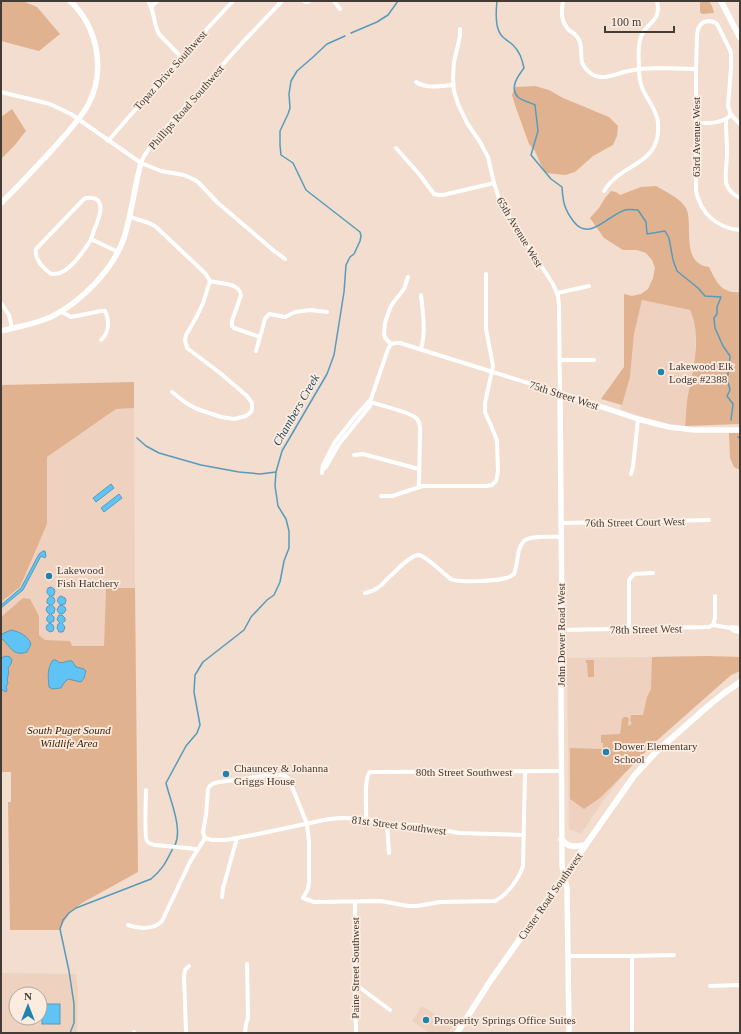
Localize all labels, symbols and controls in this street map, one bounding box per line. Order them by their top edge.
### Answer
scale bar [605,8,674,34]
text: 100 m [611,15,642,29]
street label: Topaz Drive Southwest [131,28,209,112]
street label: Phillips Road Southwest [146,62,226,152]
street label: 63rd Avenue West [690,97,702,177]
street label: 65th Avenue West [494,195,546,269]
place label: Lakewood Elk Lodge #2388 [669,360,734,385]
marker: Lakewood Elk Lodge #2388 [656,367,666,377]
water label: Chambers Creek [270,371,323,448]
street label: 75th Street West [528,378,600,412]
street label: 76th Street Court West [585,515,685,529]
place label: Lakewood Fish Hatchery [57,564,120,589]
marker: Lakewood Fish Hatchery [44,571,54,581]
street label: John Dower Road West [555,583,567,687]
street label: 78th Street West [610,622,682,636]
park label: South Puget Sound Wildlife Area [27,724,111,749]
place label: Dower Elementary School [614,740,698,765]
marker: Dower Elementary School [601,747,611,757]
place label: Chauncey & Johanna Griggs House [234,762,328,787]
street label: 80th Street Southwest [416,766,512,778]
marker: Chauncey & Johanna Griggs House [221,769,231,779]
street label: 81st Street Southwest [351,813,447,837]
street label: Custer Road Southwest [515,850,585,942]
street label: Paine Street Southwest [349,917,361,1019]
north arrow [8,986,48,1026]
text: N [24,990,32,1002]
place label: Prosperity Springs Office Suites [434,1014,576,1026]
marker: Prosperity Springs Office Suites [421,1015,431,1025]

